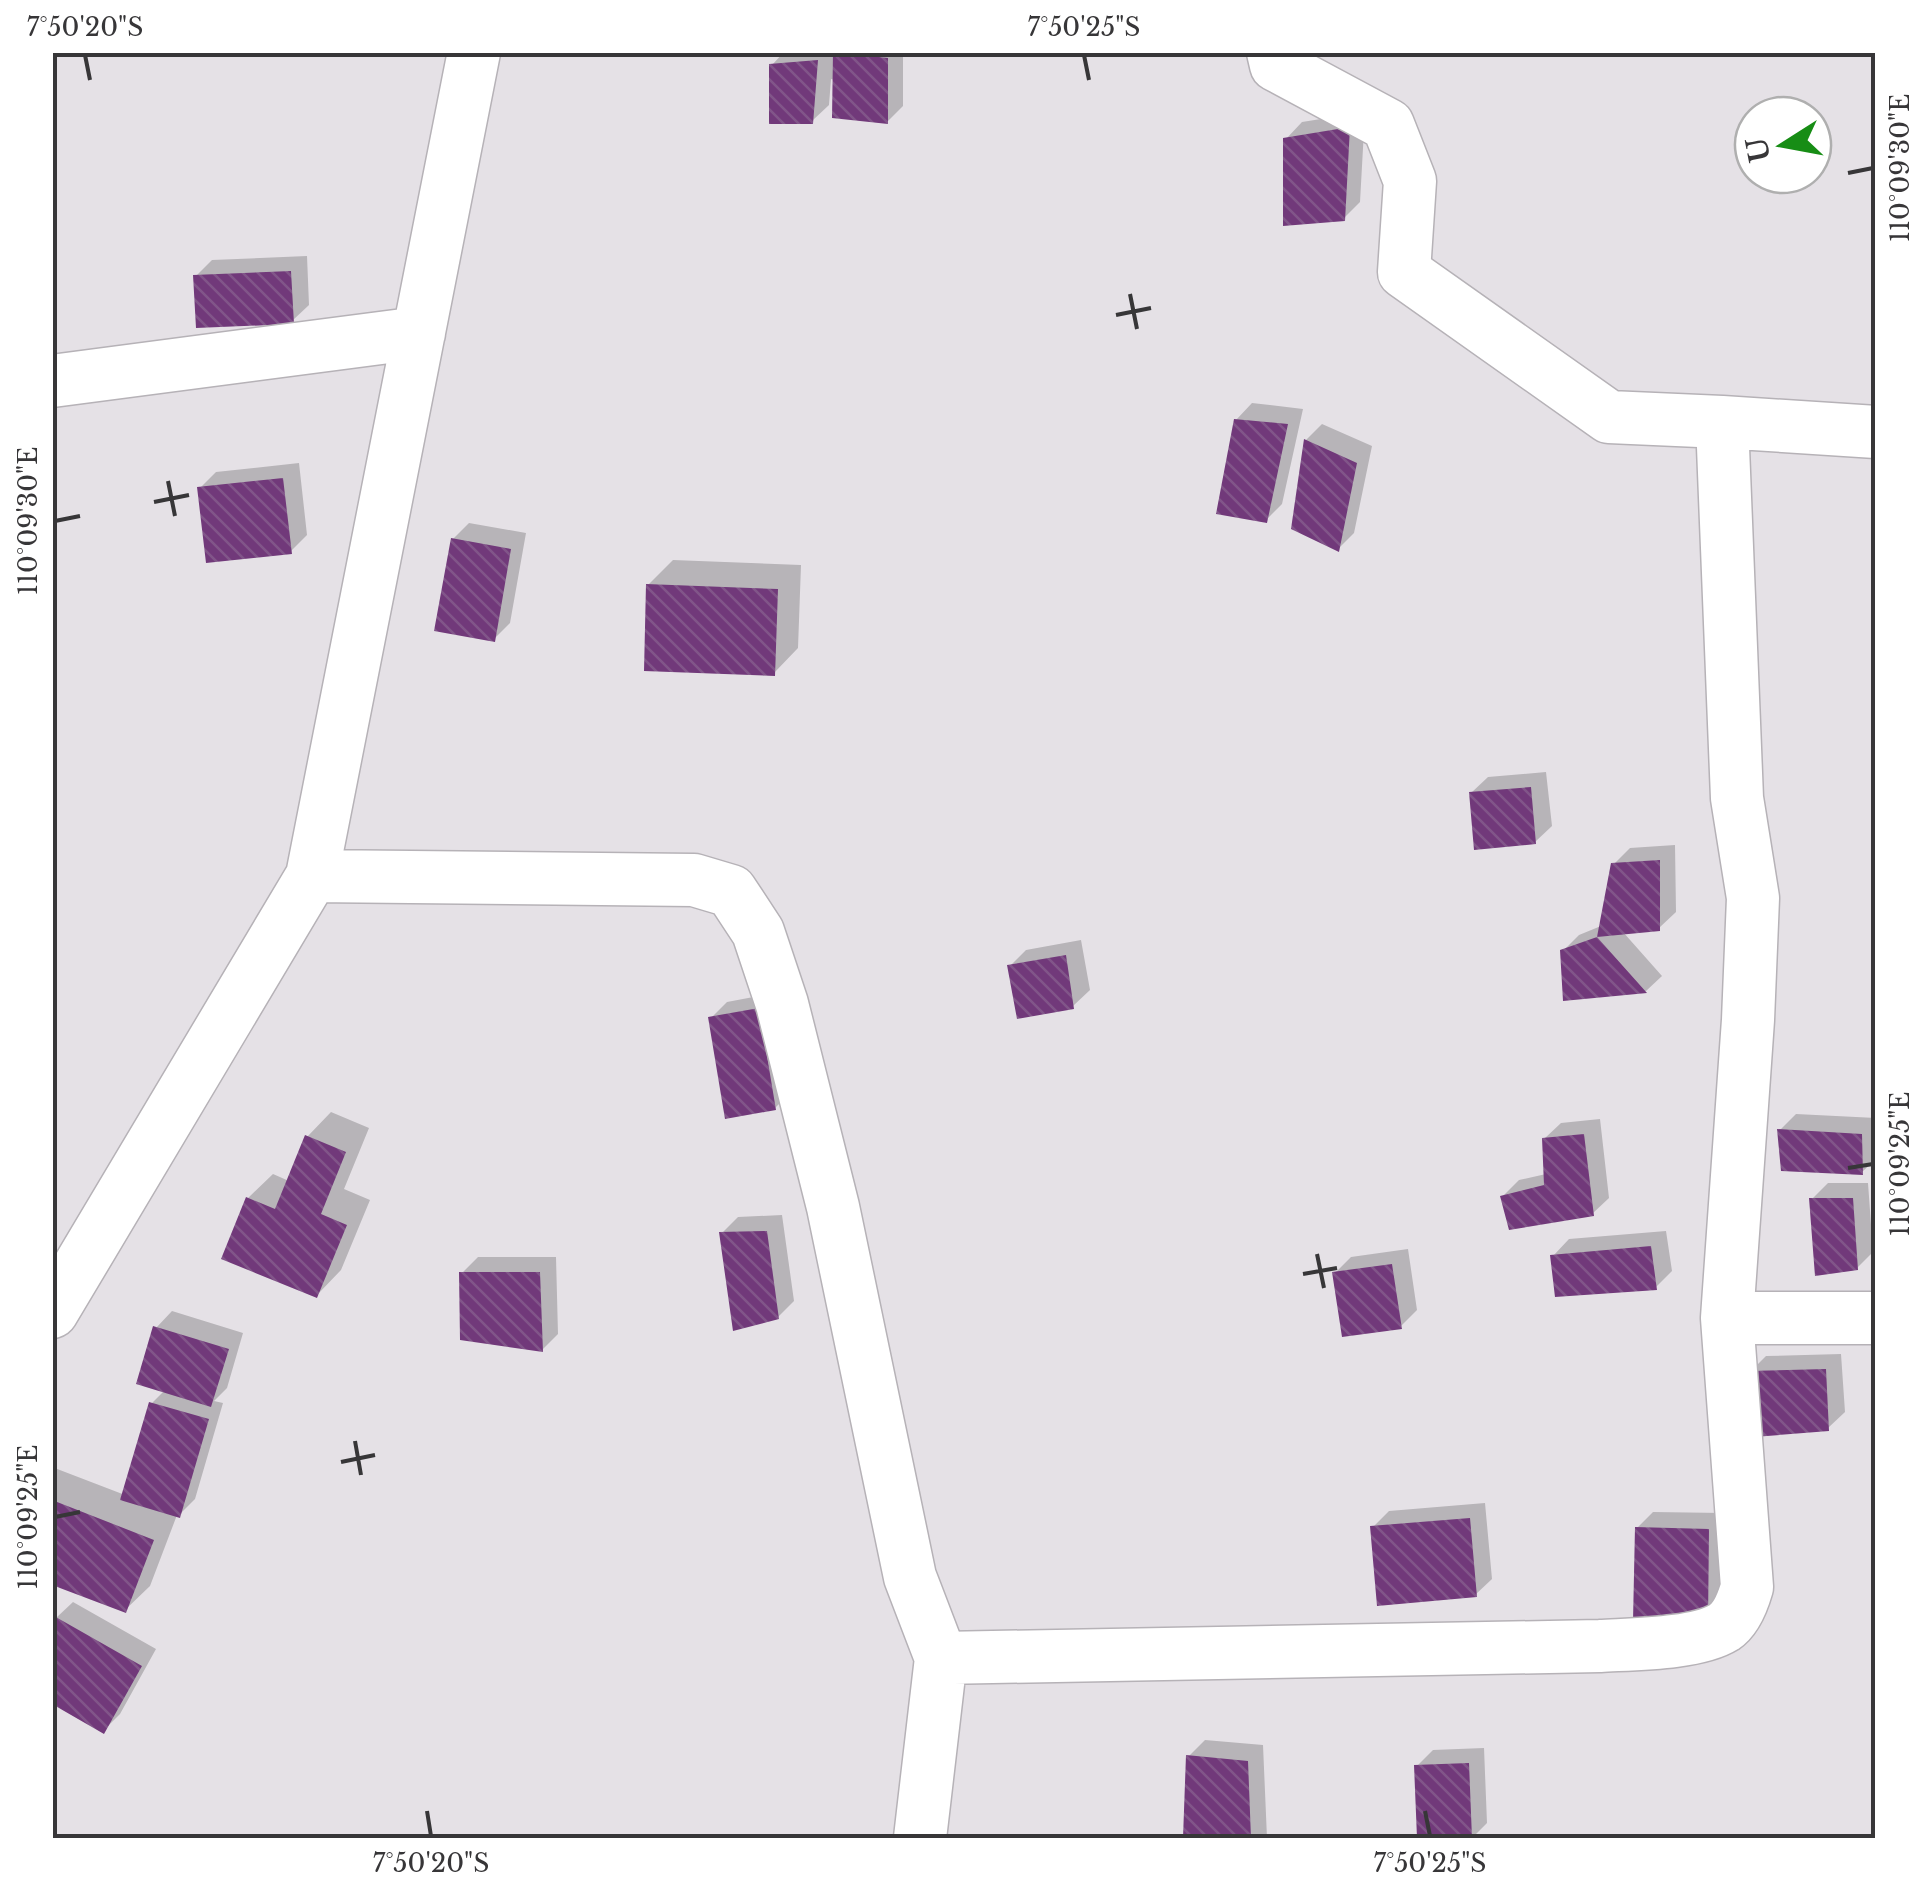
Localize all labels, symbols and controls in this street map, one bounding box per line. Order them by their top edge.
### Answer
text: 7°50'20"S [27,12,143,43]
text: 7°50'25"S [1027,12,1141,43]
text: 110°09'30"E [1885,94,1916,242]
north arrow [1733,95,1833,195]
text: U [1739,134,1778,165]
text: 110°09'30"E [13,447,44,595]
text: 110°09'25"E [1885,1091,1916,1237]
text: 110°09'25"E [13,1444,44,1590]
text: 7°50'20"S [373,1848,489,1879]
text: 7°50'25"S [1373,1848,1487,1879]

